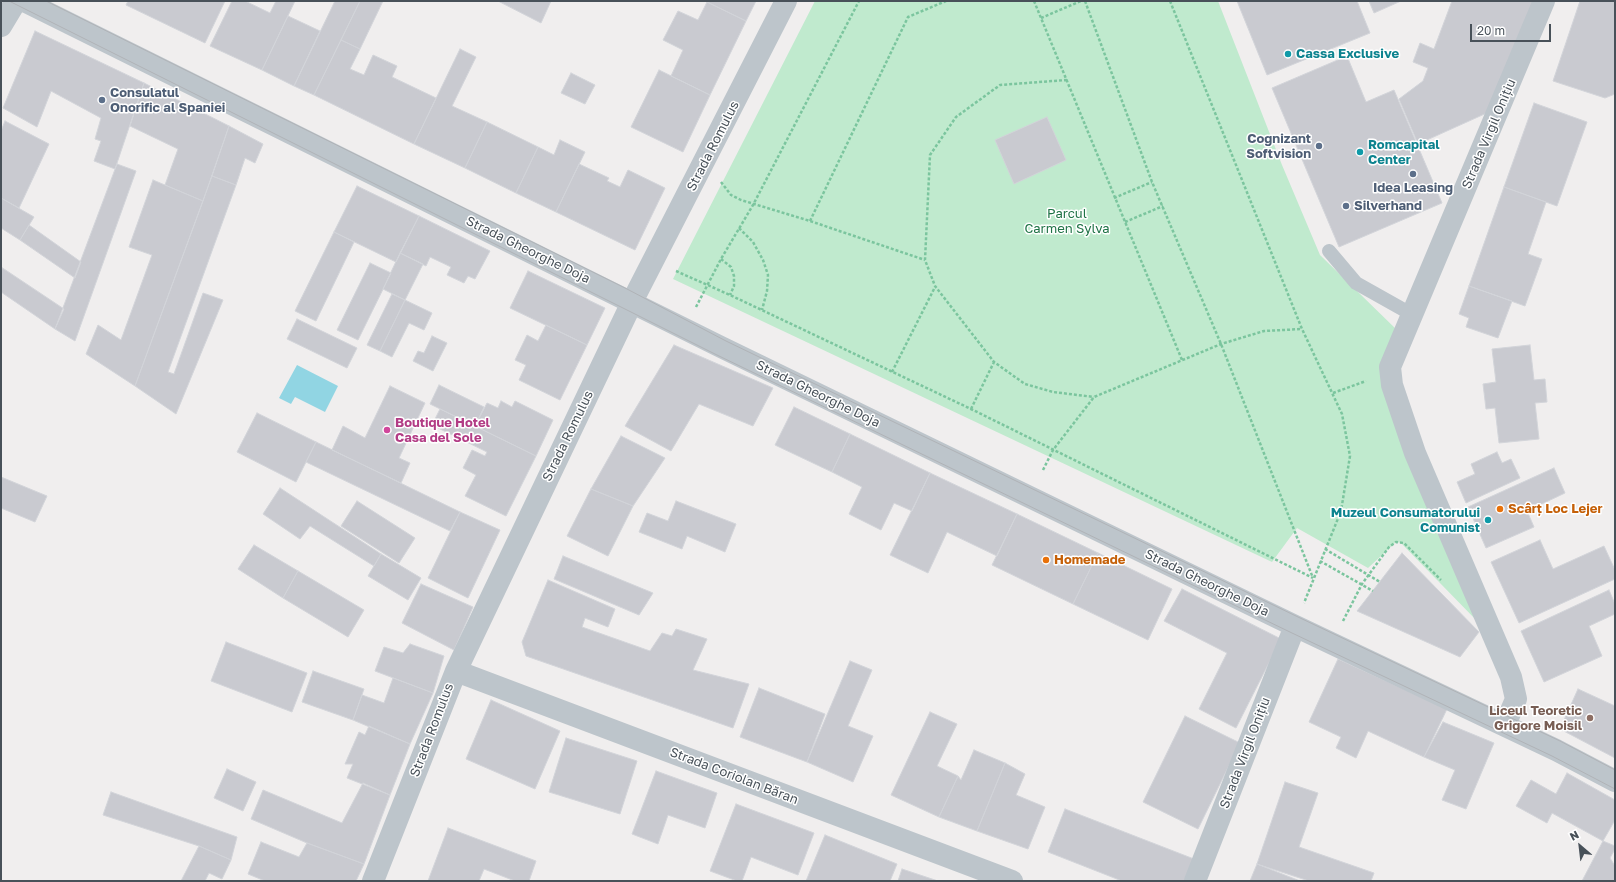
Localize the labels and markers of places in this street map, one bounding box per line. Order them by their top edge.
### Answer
place label: Cassa Exclusive [1296,46,1399,62]
marker: Cassa Exclusive [1283,49,1293,59]
place label: Consulatul Onorific al Spaniei [110,85,225,116]
marker: Consulatul Onorific al Spaniei [97,95,107,105]
place label: Cognizant Softvision [1246,131,1311,162]
place label: Romcapital Center [1368,137,1440,168]
marker: Cognizant Softvision [1314,141,1324,151]
marker: Romcapital Center [1355,147,1365,157]
marker: Idea Leasing [1408,169,1418,179]
place label: Idea Leasing [1373,180,1453,196]
place label: Silverhand [1354,198,1422,214]
marker: Silverhand [1341,201,1351,211]
place label: Boutique Hotel Casa del Sole [395,415,490,446]
marker: Boutique Hotel Casa del Sole [382,425,392,435]
place label: Scârț Loc Lejer [1508,501,1603,517]
marker: Scârț Loc Lejer [1495,504,1505,514]
place label: Muzeul Consumatorului Comunist [1331,505,1480,536]
marker: Muzeul Consumatorului Comunist [1483,515,1493,525]
place label: Homemade [1054,552,1125,568]
marker: Homemade [1041,555,1051,565]
place label: Liceul Teoretic Grigore Moisil [1489,703,1582,734]
marker: Liceul Teoretic Grigore Moisil [1585,713,1595,723]

